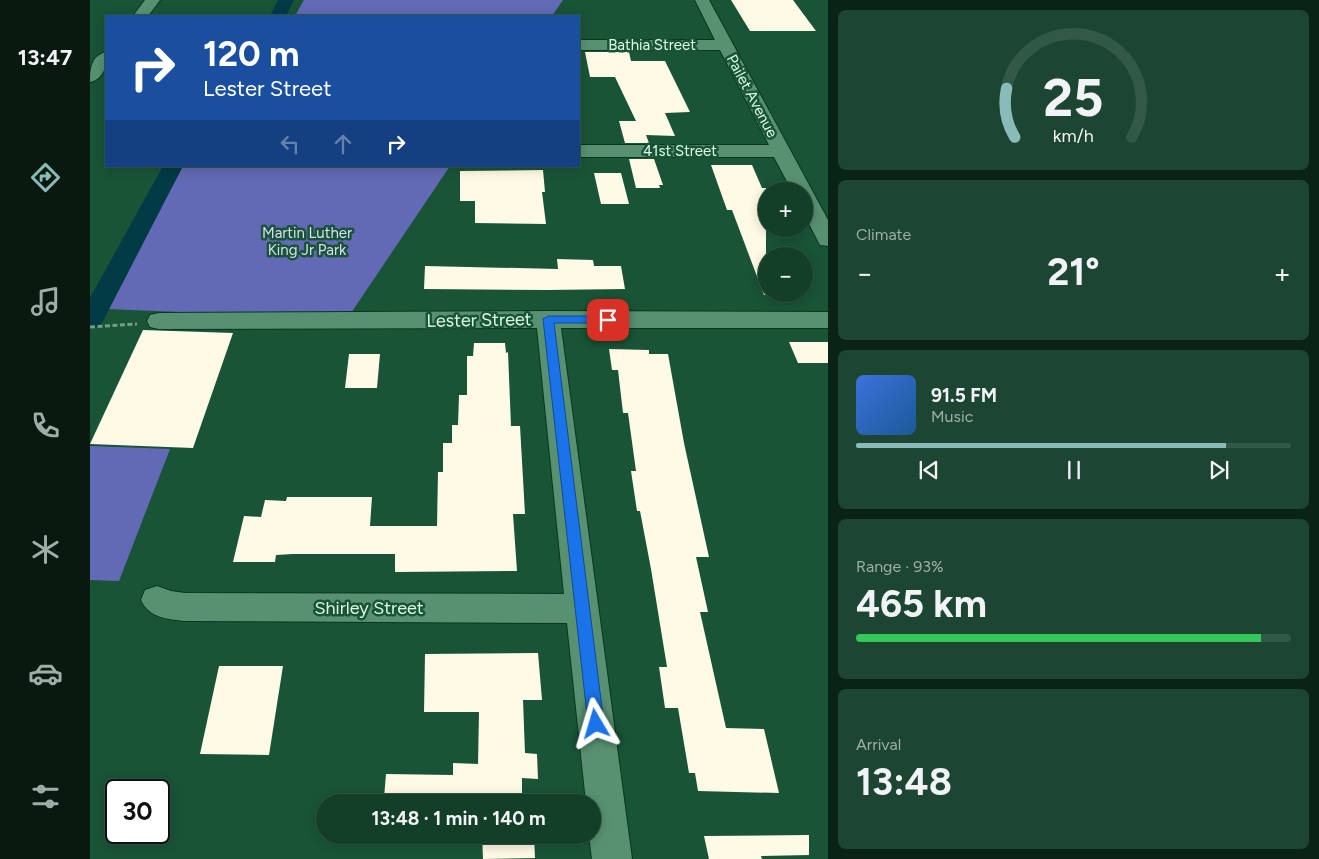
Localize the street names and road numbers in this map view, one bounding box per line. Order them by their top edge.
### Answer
street label: Bathia Street [608,36,696,54]
street label: Pailet Avenue [723,51,781,141]
street label: 41st Street [643,142,717,160]
street label: Lester Street [426,308,532,332]
street label: Shirley Street [314,597,424,619]

